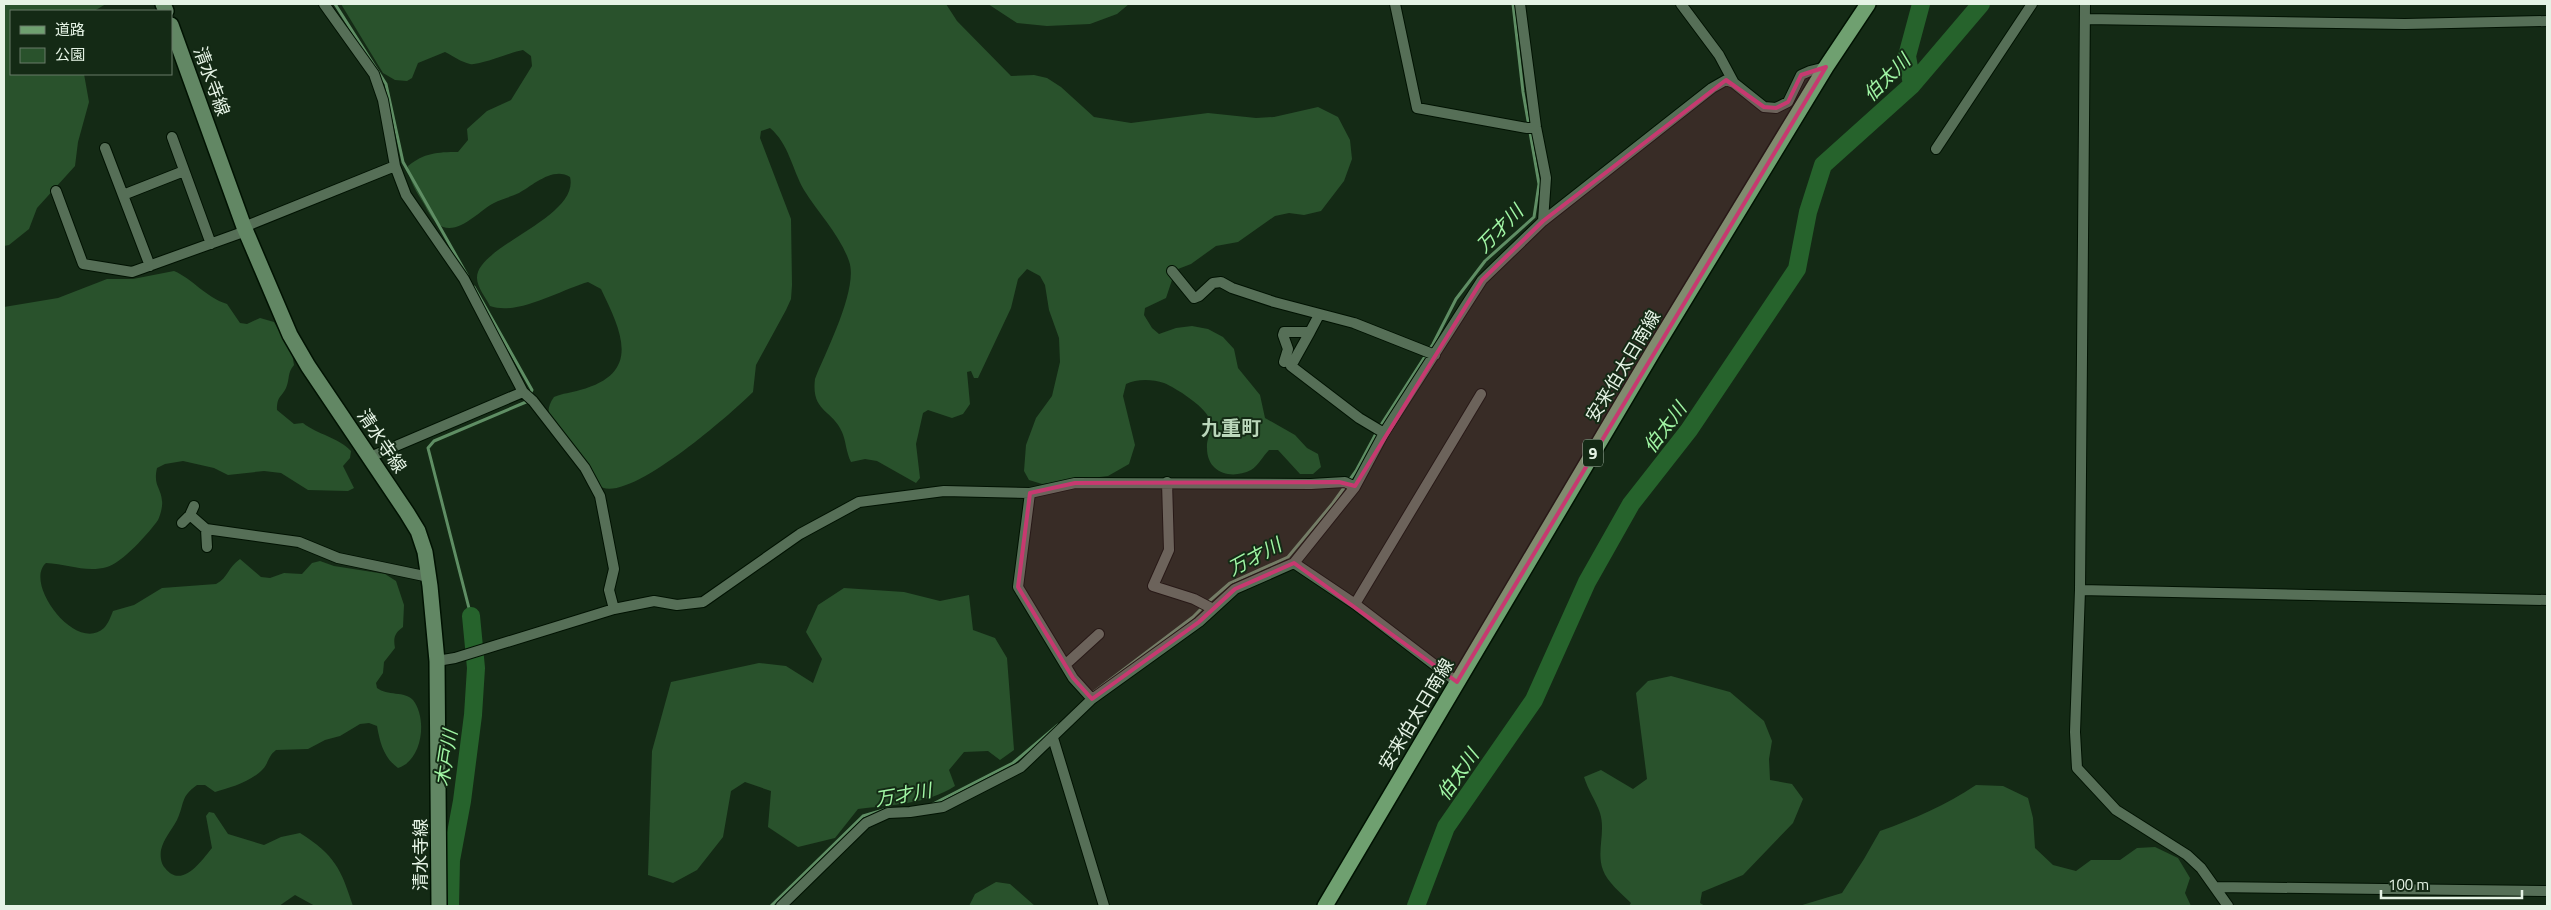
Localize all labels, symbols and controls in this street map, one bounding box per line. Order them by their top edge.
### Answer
legend [10,10,172,75]
text: 道路 [55,18,85,41]
text: 公園 [55,43,85,66]
street label: 清水寺線 [187,43,237,119]
water label: 伯太川 [1856,45,1918,107]
water label: 万才川 [1469,196,1531,259]
street label: 安来伯太日南線 [1579,305,1667,427]
water label: 伯太川 [1635,394,1694,458]
street label: 清水寺線 [351,404,413,478]
district label: 九重町 [1201,412,1261,443]
road number: 9 [1583,439,1603,466]
water label: 万才川 [1222,529,1288,582]
street label: 安来伯太日南線 [1372,653,1460,775]
water label: 木戸川 [426,726,464,788]
water label: 伯太川 [1429,741,1486,806]
water label: 万才川 [872,774,936,813]
street label: 清水寺線 [407,819,434,891]
scale bar [2381,868,2522,900]
text: 100 m [2388,873,2429,896]

